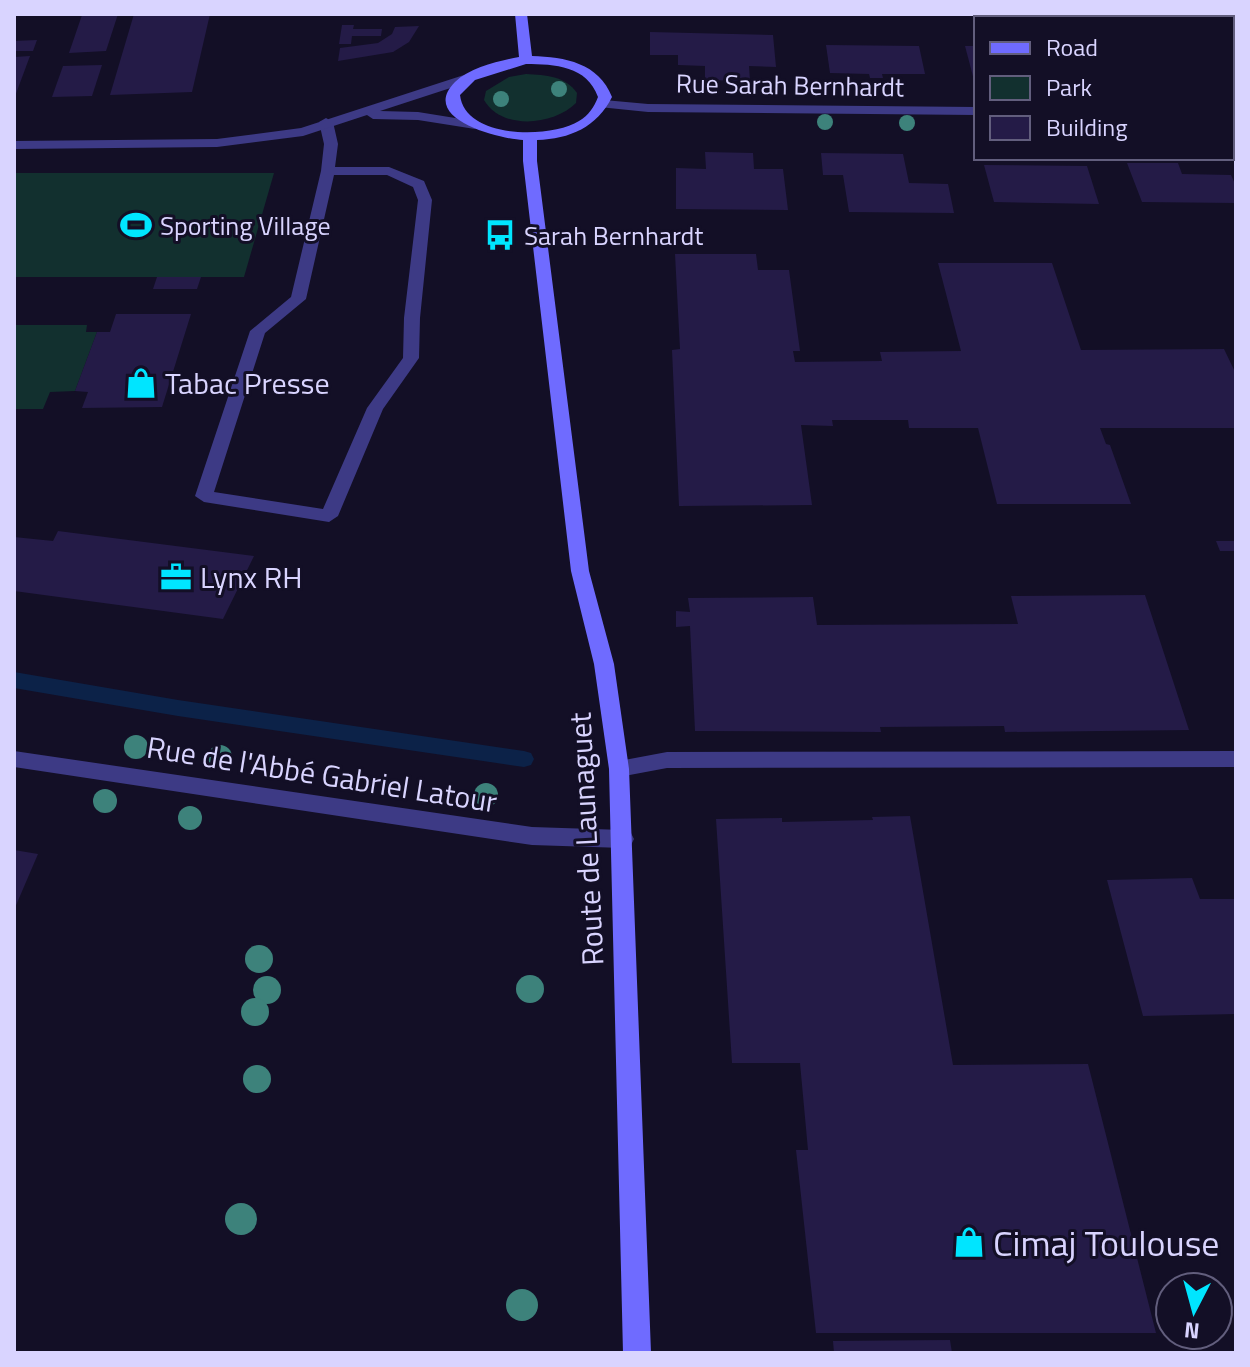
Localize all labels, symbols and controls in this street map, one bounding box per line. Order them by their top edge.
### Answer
legend [974,16,1234,160]
text: Road [1046,29,1098,65]
street label: Rue Sarah Bernhardt [676,64,904,106]
text: Park [1046,69,1092,105]
text: Building [1046,109,1128,145]
place label: Sporting Village [160,206,331,245]
sports icon: Sporting Village [119,208,153,242]
place label: Sarah Bernhardt [524,216,703,255]
bus stop icon: Sarah Bernhardt [483,218,517,252]
place label: Tabac Presse [165,360,330,406]
shop icon: Tabac Presse [124,366,158,400]
place label: Lynx RH [200,554,302,600]
office icon: Lynx RH [159,560,193,594]
street label: Route de Launaguet [556,711,616,967]
street label: Rue de l'Abbé Gabriel Latour [144,724,500,824]
place label: Cimaj Toulouse [993,1215,1220,1270]
shop icon: Cimaj Toulouse [952,1225,986,1259]
north arrow [1154,1271,1234,1351]
text: N [1183,1313,1201,1349]

